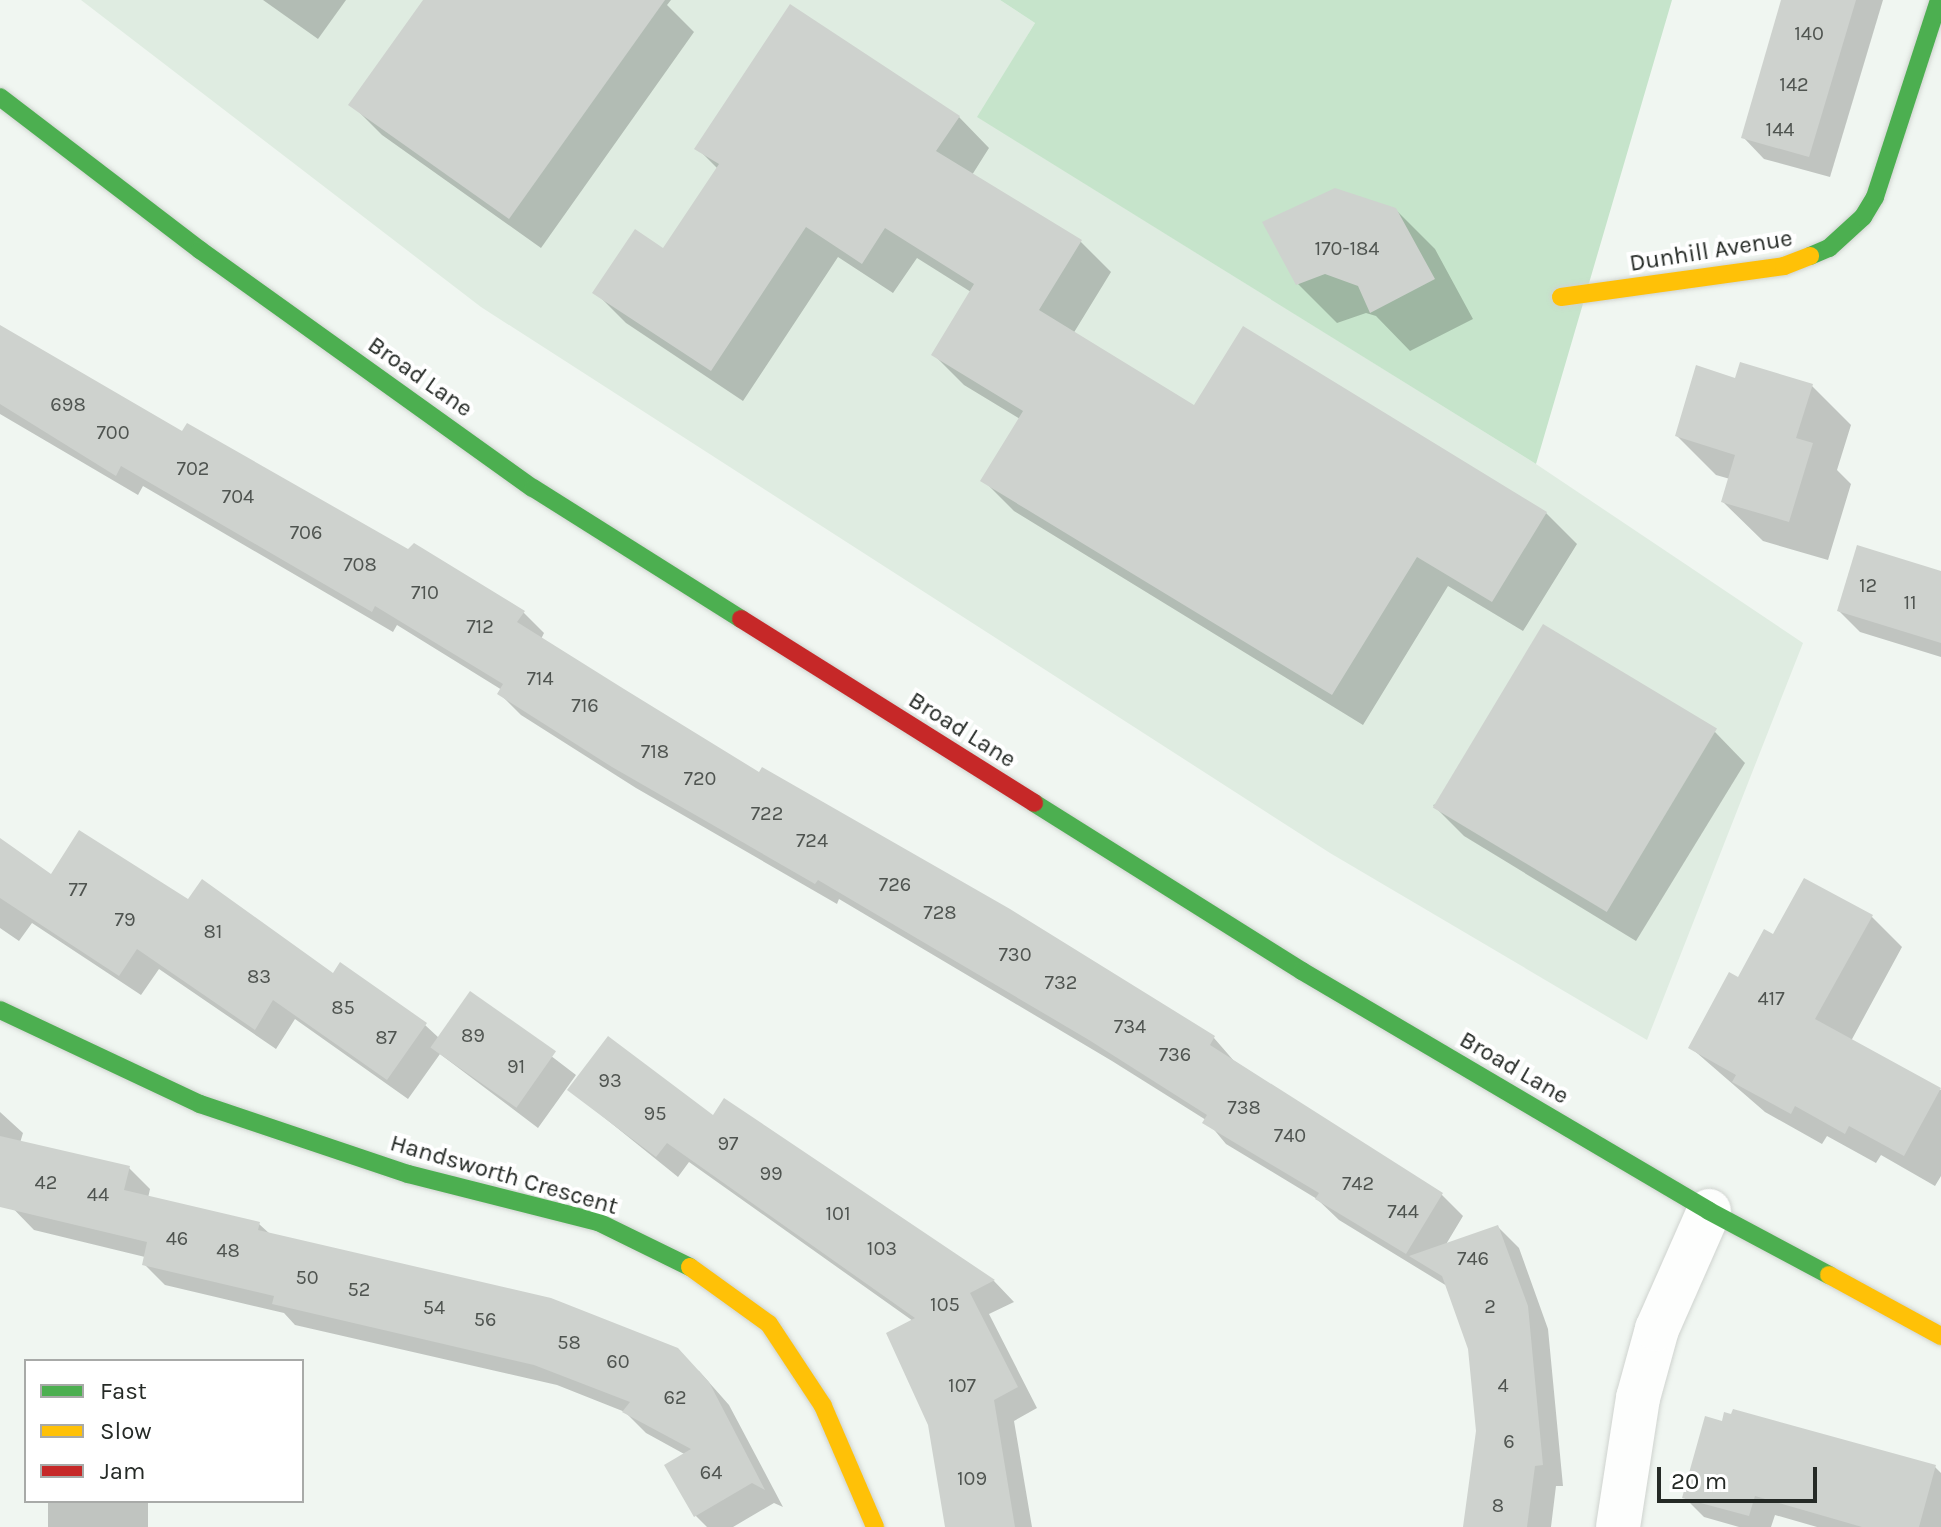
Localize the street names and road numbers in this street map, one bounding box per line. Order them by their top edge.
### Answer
street label: Dunhill Avenue [1627,224,1795,278]
street label: Broad Lane [362,330,478,424]
street label: Broad Lane [903,686,1021,774]
street label: Broad Lane [1454,1025,1574,1111]
street label: Handsworth Crescent [387,1129,621,1221]

